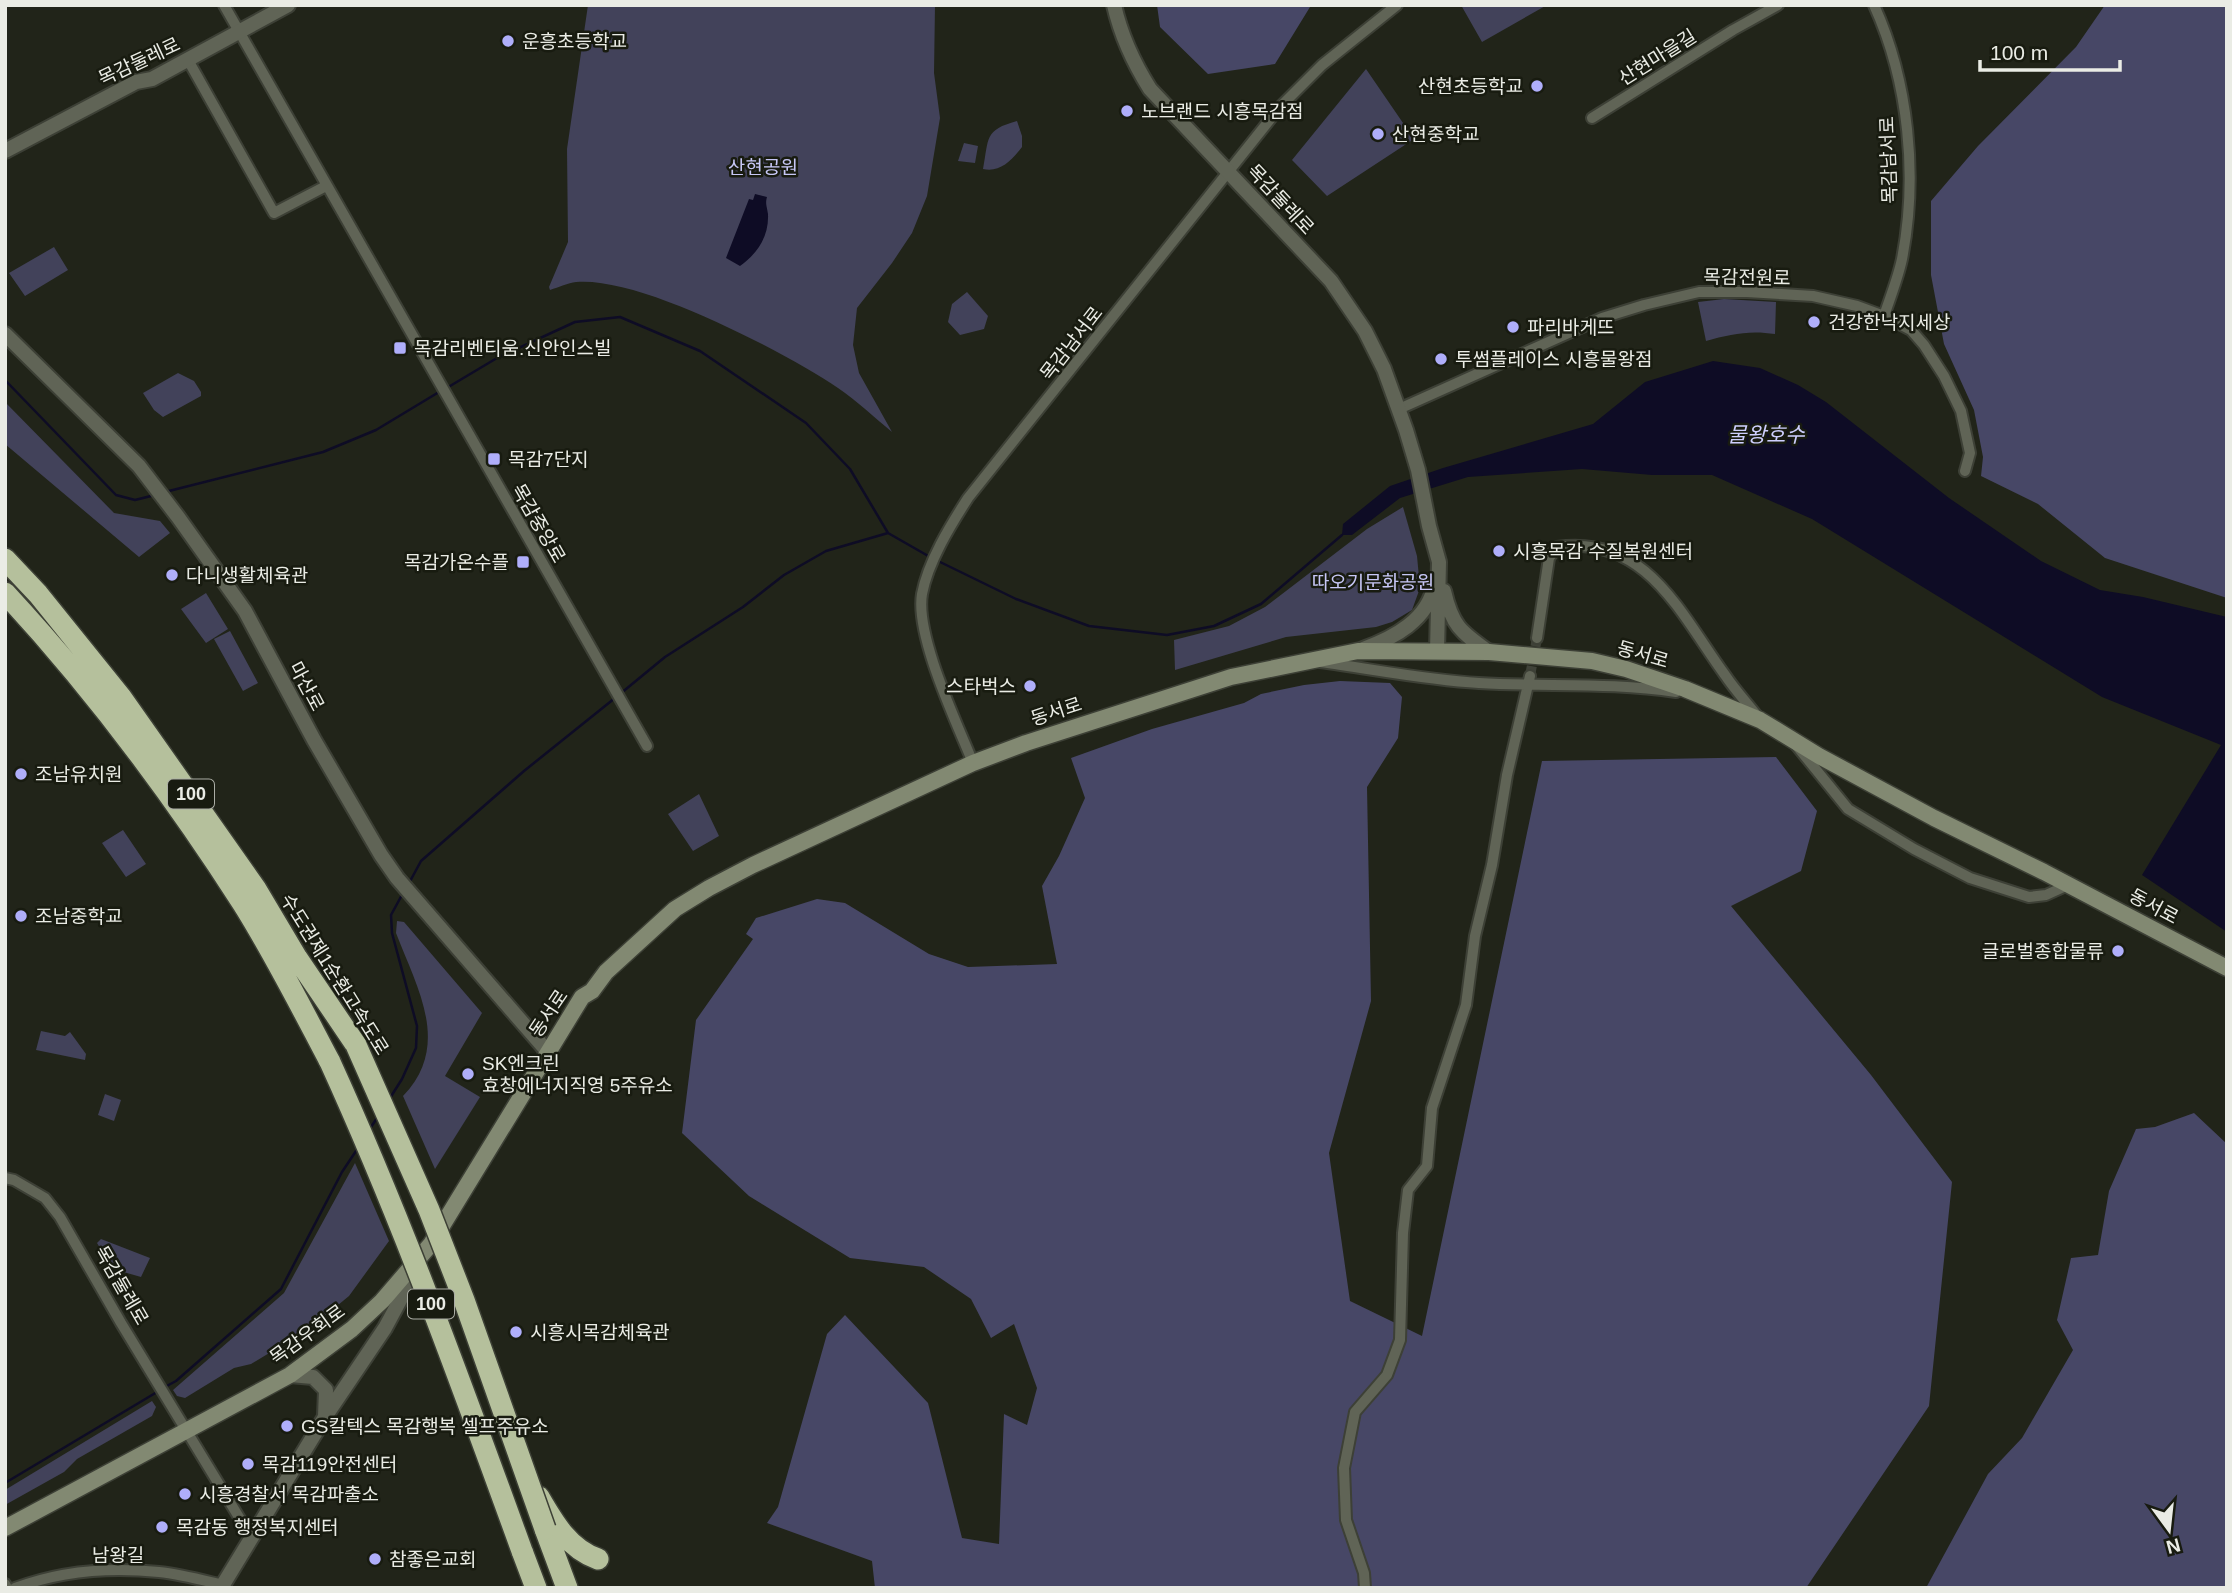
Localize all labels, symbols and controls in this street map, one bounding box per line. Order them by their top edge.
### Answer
street label: 산현마을길 [1615,25,1700,89]
scale bar [1980,28,2120,72]
place label: 운흥초등학교 [522,31,627,52]
street label: 목감둘레로 [95,33,183,89]
marker: 운흥초등학교 [500,33,516,49]
text: 100 m [1990,41,2048,64]
place label: 산현초등학교 [1418,76,1523,97]
marker: 산현초등학교 [1529,78,1545,94]
place label: 노브랜드 시흥목감점 [1141,101,1304,122]
marker: 노브랜드 시흥목감점 [1119,103,1135,119]
street label: 목감남서로 [1876,116,1901,204]
place label: 산현중학교 [1392,124,1479,145]
marker: 산현중학교 [1370,126,1386,142]
park label: 산현공원 [728,157,798,178]
street label: 목감둘레로 [1243,160,1318,238]
street label: 목감전원로 [1703,266,1791,289]
street label: 목감남서로 [1036,302,1107,384]
place label: 건강한낙지세상 [1828,312,1950,333]
marker: 건강한낙지세상 [1806,314,1822,330]
place label: 파리바게뜨 [1527,317,1614,338]
marker: 파리바게뜨 [1505,319,1521,335]
place label: 목감리벤티움.신안인스빌 [414,338,612,359]
marker: 목감리벤티움.신안인스빌 [392,340,408,356]
place label: 투썸플레이스 시흥물왕점 [1455,349,1653,370]
marker: 투썸플레이스 시흥물왕점 [1433,351,1449,367]
water label: 물왕호수 [1727,423,1805,446]
place label: 목감7단지 [508,449,589,470]
marker: 목감7단지 [486,451,502,467]
street label: 목감중앙로 [508,480,570,566]
place label: 시흥목감 수질복원센터 [1513,541,1693,562]
marker: 시흥목감 수질복원센터 [1491,543,1507,559]
place label: 목감가온수플 [404,552,509,573]
marker: 목감가온수플 [515,554,531,570]
place label: 다니생활체육관 [186,565,308,586]
marker: 다니생활체육관 [164,567,180,583]
park label: 따오기문화공원 [1312,572,1434,593]
street label: 동서로 [1615,637,1671,672]
street label: 마산로 [285,658,328,714]
place label: 스타벅스 [946,676,1016,697]
marker: 스타벅스 [1022,678,1038,694]
street label: 동서로 [1028,693,1084,730]
place label: 조남유치원 [35,764,122,785]
marker: 조남유치원 [13,766,29,782]
road number: 100 [168,780,214,808]
street label: 동서로 [2126,885,2182,928]
street label: 수도권제1순환고속도로 [277,890,393,1058]
place label: 조남중학교 [35,906,122,927]
marker: 조남중학교 [13,908,29,924]
place label: 글로벌종합물류 [1982,941,2104,962]
marker: 글로벌종합물류 [2110,943,2126,959]
street label: 동서로 [525,986,572,1041]
place label: SK엔크린 효창에너지직영 5주유소 [482,1053,673,1096]
marker: SK엔크린 효창에너지직영 5주유소 [460,1066,476,1082]
street label: 목감둘레로 [91,1242,153,1328]
road number: 100 [408,1289,454,1318]
street label: 목감우회로 [266,1300,349,1369]
place label: 시흥시목감체육관 [530,1322,670,1343]
marker: 시흥시목감체육관 [508,1324,524,1340]
place label: GS칼텍스 목감행복 셀프주유소 [301,1416,549,1437]
marker: GS칼텍스 목감행복 셀프주유소 [279,1418,295,1434]
place label: 목감119안전센터 [262,1454,397,1475]
marker: 목감119안전센터 [240,1456,256,1472]
place label: 시흥경찰서 목감파출소 [199,1484,379,1505]
marker: 시흥경찰서 목감파출소 [177,1486,193,1502]
north arrow [2134,1495,2204,1565]
place label: 목감동 행정복지센터 [176,1517,339,1538]
marker: 목감동 행정복지센터 [154,1519,170,1535]
text: N [2164,1534,2183,1558]
street label: 남왕길 [92,1545,144,1566]
place label: 참좋은교회 [389,1549,476,1570]
marker: 참좋은교회 [367,1551,383,1567]

